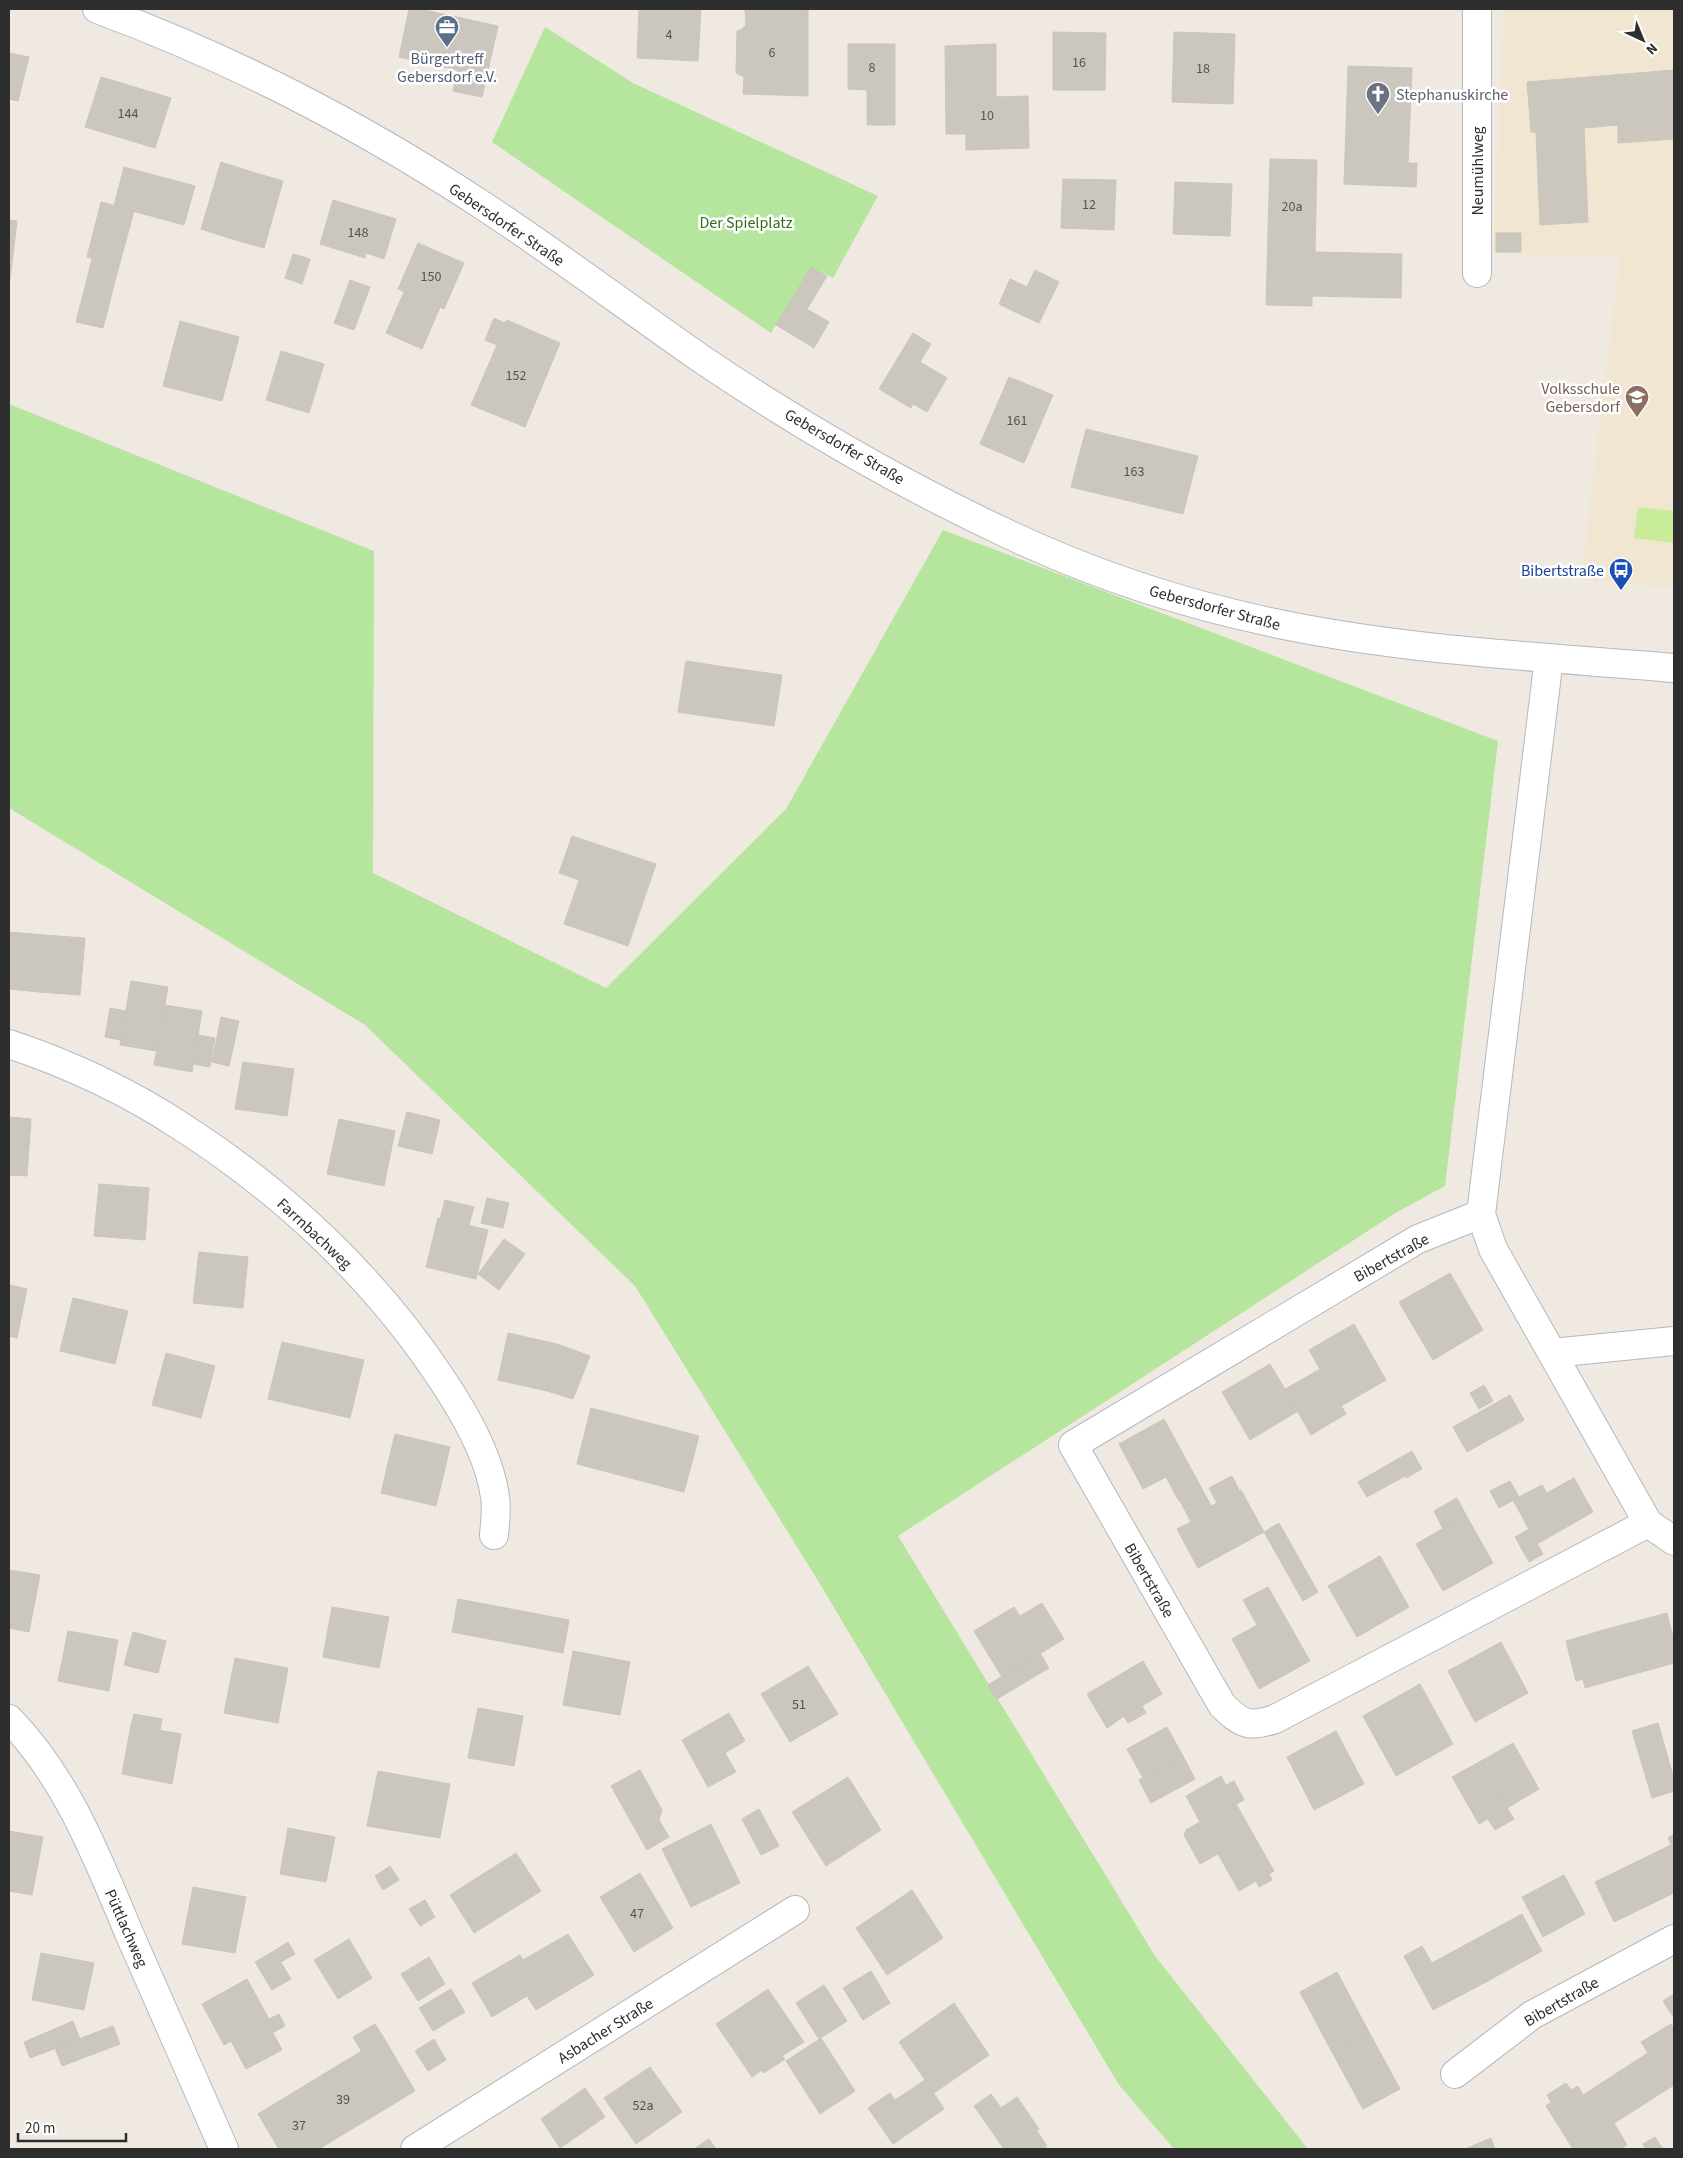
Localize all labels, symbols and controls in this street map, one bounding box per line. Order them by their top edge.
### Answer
office icon: Bürgertreff Gebersdorf e.V. [434,14,460,48]
north arrow [1618,15,1668,65]
house number: 4 [666,25,673,45]
text: N [1641,38,1662,59]
house number: 6 [769,43,776,63]
place label: Bürgertreff Gebersdorf e.V. [397,48,497,88]
house number: 16 [1072,53,1086,73]
house number: 8 [869,58,876,78]
house number: 18 [1196,59,1210,79]
church icon: Stephanuskirche [1365,81,1391,115]
place label: Stephanuskirche [1396,84,1508,106]
house number: 144 [118,104,138,124]
house number: 10 [980,106,994,126]
street label: Neumühlweg [1467,126,1489,216]
street label: Gebersdorfer Straße [444,178,569,272]
house number: 12 [1082,195,1096,215]
house number: 20a [1282,197,1302,217]
park label: Der Spielplatz [700,212,793,234]
house number: 148 [348,223,368,243]
house number: 150 [421,267,441,287]
house number: 152 [506,366,526,386]
place label: Volksschule Gebersdorf [1541,378,1621,418]
school or university icon: Volksschule Gebersdorf [1624,384,1650,418]
street label: Gebersdorfer Straße [781,404,909,490]
house number: 161 [1007,411,1027,431]
house number: 163 [1124,462,1144,482]
bus stop icon: Bibertstraße [1608,557,1634,591]
place label: Bibertstraße [1521,560,1604,582]
street label: Gebersdorfer Straße [1147,580,1283,636]
street label: Farrnbachweg [272,1193,357,1274]
street label: Bibertstraße [1350,1228,1433,1288]
street label: Bibertstraße [1119,1539,1179,1622]
house number: 51 [792,1695,806,1715]
street label: Püttlachweg [99,1886,153,1971]
house number: 47 [630,1904,644,1924]
street label: Bibertstraße [1520,1972,1603,2032]
street label: Asbacher Straße [553,1993,658,2069]
house number: 39 [336,2090,350,2110]
house number: 52a [633,2096,653,2116]
scale bar [18,2110,125,2142]
house number: 37 [292,2116,306,2136]
text: 20 m [25,2118,55,2139]

